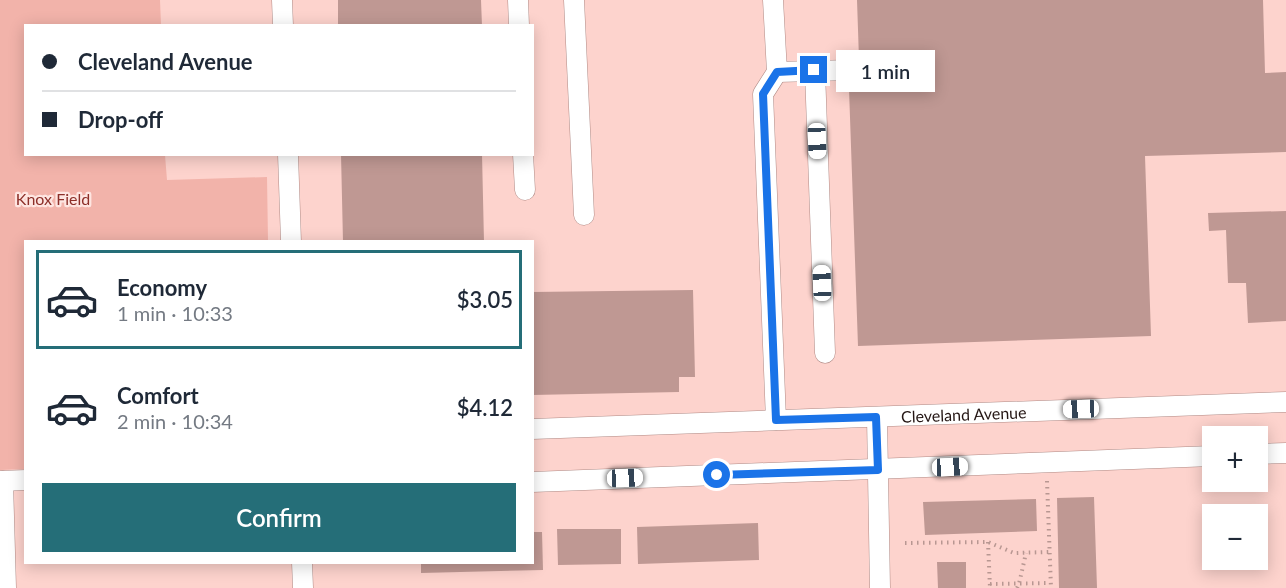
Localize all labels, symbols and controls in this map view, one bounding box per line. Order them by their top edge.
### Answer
text: Cleveland Avenue [78,48,253,75]
callout: 1 min [835,49,934,91]
route end [800,56,827,83]
text: 1 min [861,59,910,83]
text: Drop-off [78,106,163,133]
car [807,123,827,159]
park label: Knox Field [16,189,90,208]
car [812,265,832,301]
icon: car [45,273,99,327]
text: Economy [117,274,207,301]
text: $3.05 [457,286,513,313]
text: 1 min · 10:33 [117,301,233,325]
icon: car [45,381,99,435]
text: Comfort [117,382,199,409]
text: $4.12 [457,394,513,421]
car [1063,399,1099,419]
street label: Cleveland Avenue [901,402,1027,425]
text: 2 min · 10:34 [117,409,233,433]
map controls [1202,426,1268,570]
button: + [1202,426,1268,492]
car [932,457,968,477]
route start [703,461,730,488]
car [607,468,643,488]
button: Confirm [42,483,516,552]
button: − [1202,504,1268,570]

